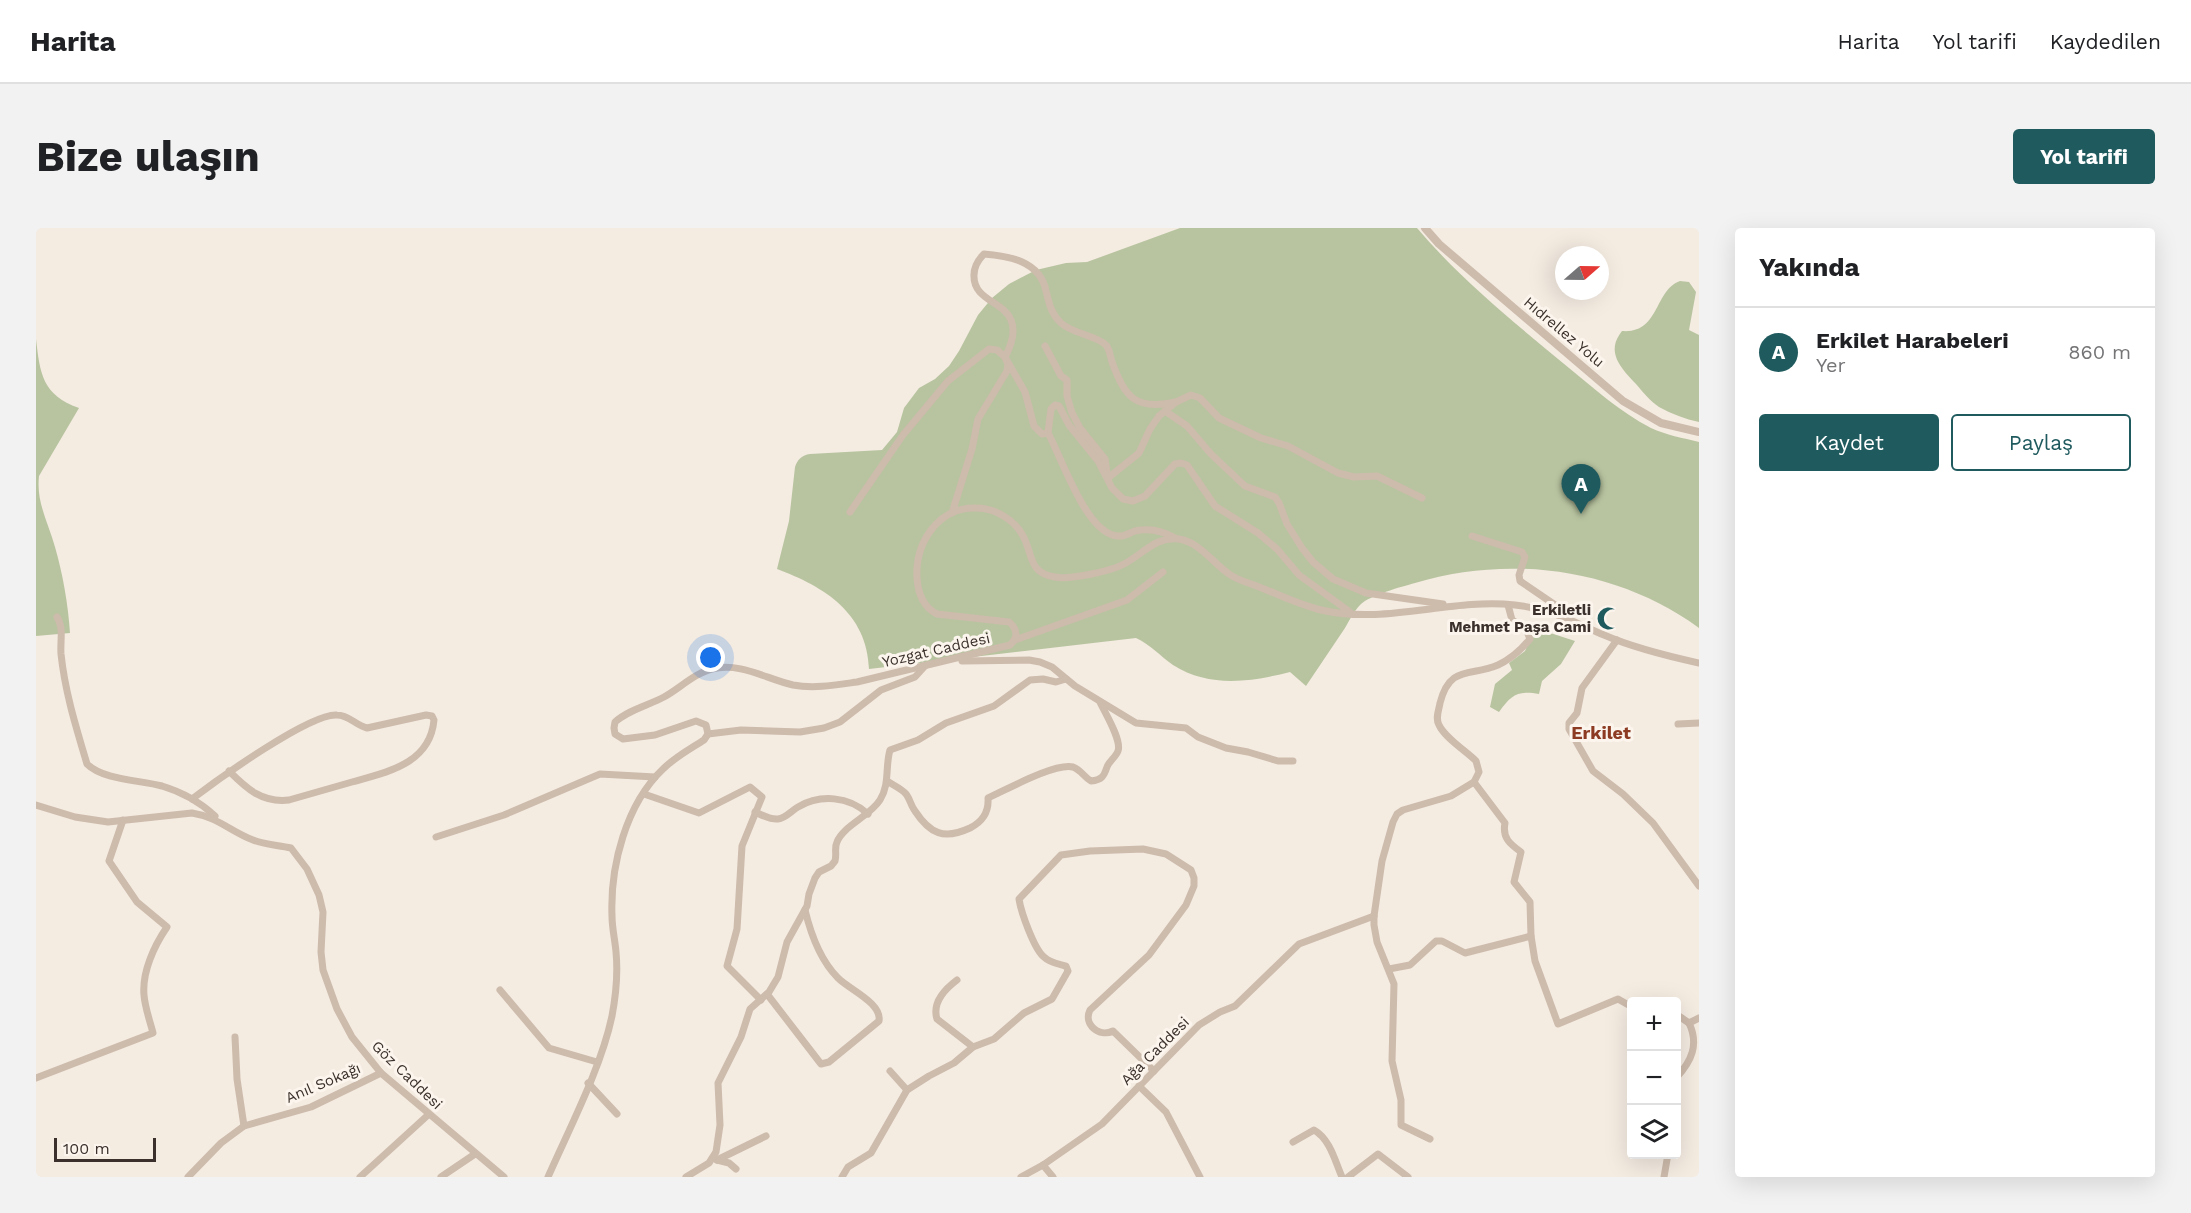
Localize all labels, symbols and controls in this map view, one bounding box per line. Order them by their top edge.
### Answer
text: Harita [30,25,116,58]
text: Harita [1838,29,1900,54]
text: Yol tarifi [1933,29,2017,54]
text: Kaydedilen [2050,29,2161,54]
button: Yol tarifi [2013,129,2155,184]
text: Bize ulaşın [36,132,260,181]
north arrow [1555,246,1609,300]
text: Yakında [1759,252,1860,282]
street label: Hıdrellez Yolu [1520,293,1608,371]
text: Erkilet Harabeleri [1816,328,2009,353]
text: A [1772,340,1785,364]
text: 860 m [2068,340,2131,364]
text: Yer [1816,353,1846,377]
button: Kaydet [1759,414,1939,471]
button: Paylaş [1951,414,2131,471]
pin: A [1562,464,1600,514]
place label: Erkiletli Mehmet Paşa Cami [1449,601,1591,636]
mosque icon: Erkiletli Mehmet Paşa Cami [1596,606,1622,632]
street label: Yozgat Caddesi [880,629,992,671]
your location [696,643,725,672]
district label: Erkilet [1571,722,1631,743]
map controls [1627,997,1681,1159]
button: + [1627,997,1681,1051]
street label: Ağa Caddesi [1117,1013,1193,1089]
street label: Göz Caddesi [368,1037,446,1113]
button: − [1627,1051,1681,1105]
street label: Anıl Sokağı [283,1059,363,1107]
button: layers [1627,1105,1681,1159]
scale bar [54,1135,156,1162]
text: 100 m [63,1139,110,1158]

